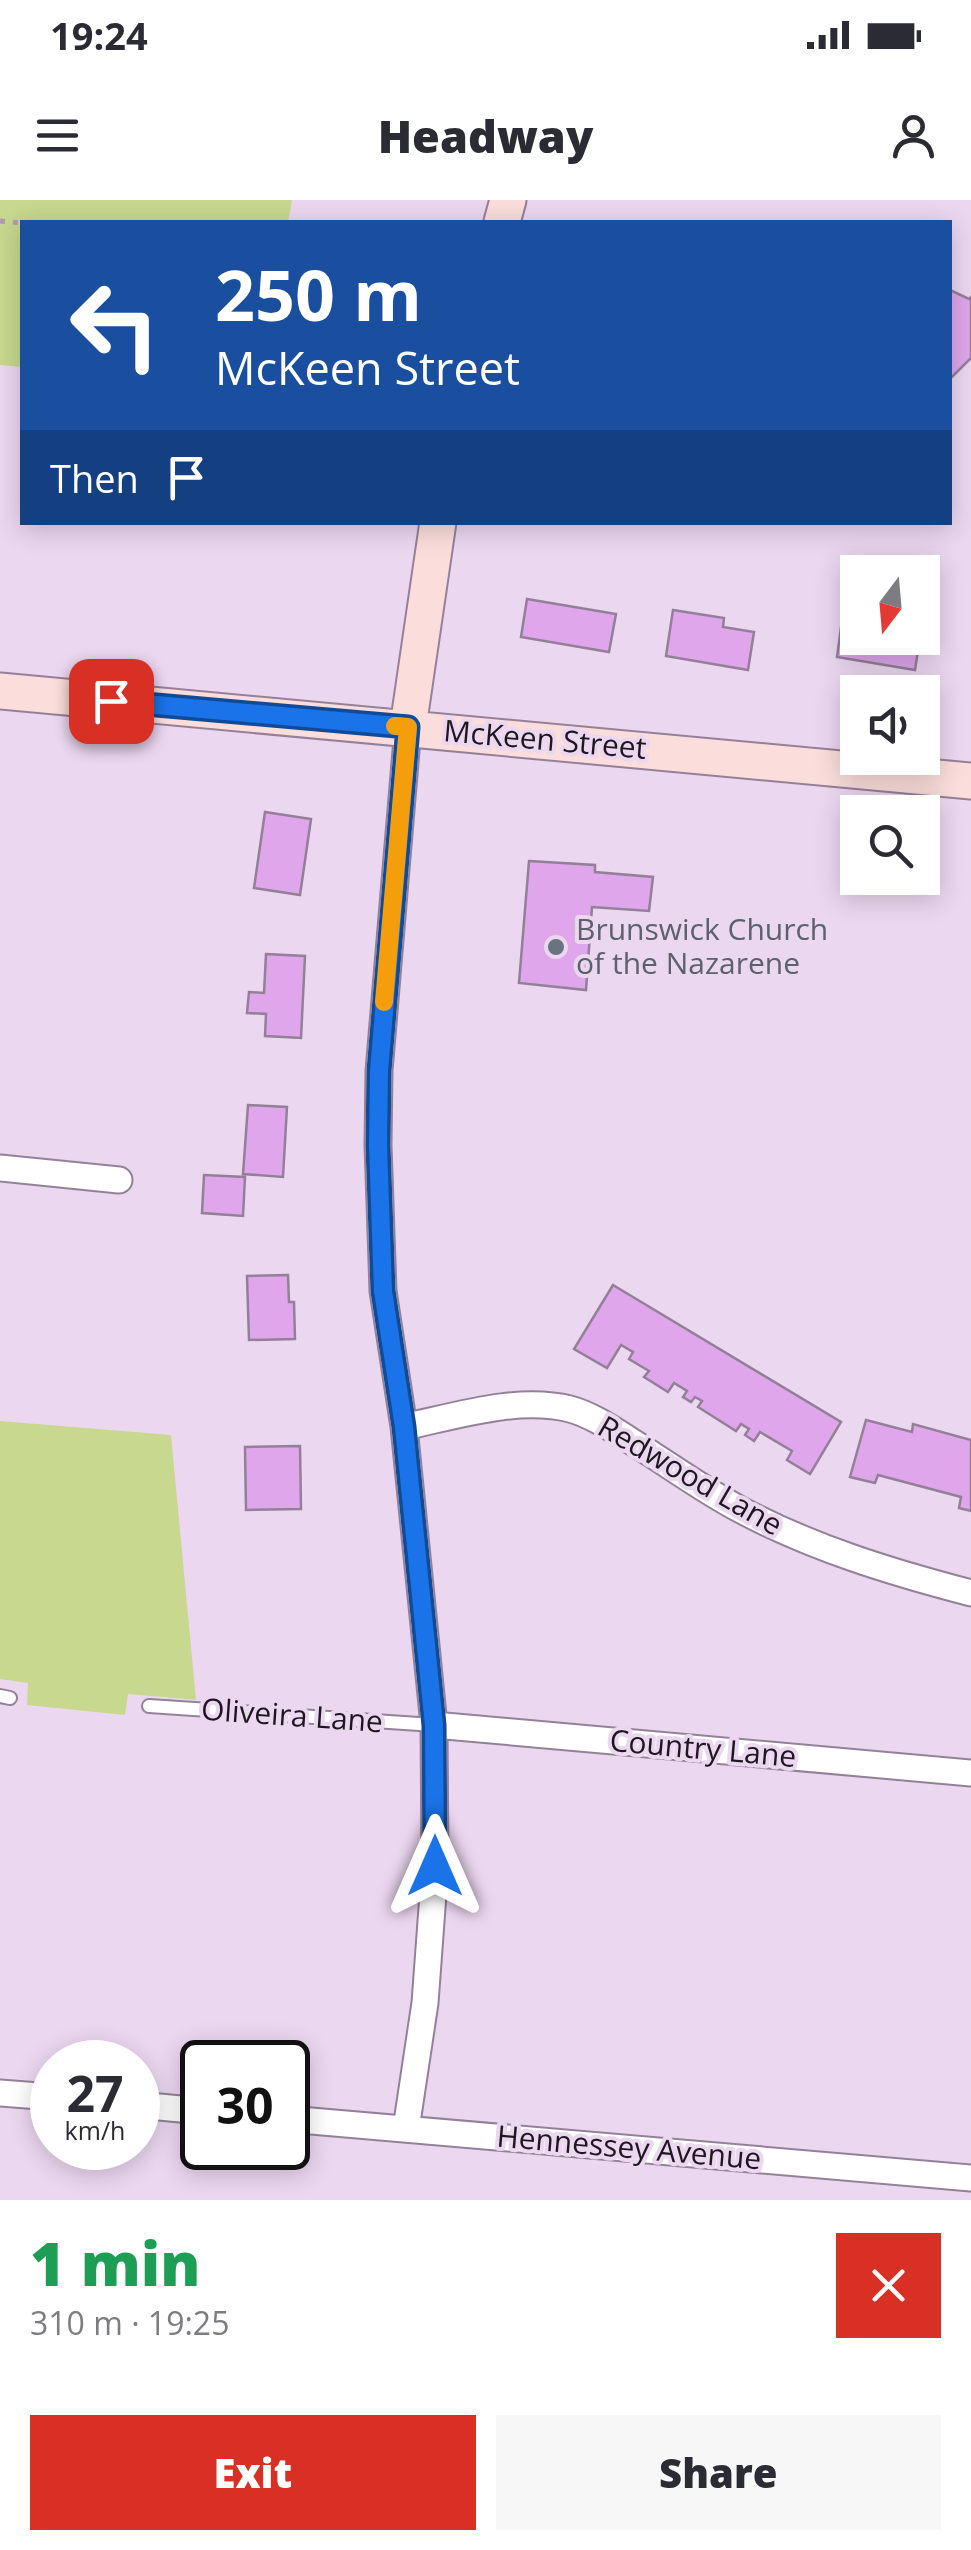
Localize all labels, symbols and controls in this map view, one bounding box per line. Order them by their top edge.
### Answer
text: 19:24 [50,9,148,61]
text: Headway [378,105,593,166]
icon: menu [30,108,85,163]
icon: person [886,108,941,163]
text: 250 m [215,246,422,342]
icon: left [50,260,180,390]
text: McKeen Street [215,337,520,398]
icon: arrive [159,450,214,505]
text: Then [50,452,139,504]
north arrow [840,555,940,655]
map controls [840,555,940,895]
pin [69,659,154,744]
icon: arrive [84,674,139,729]
button: sound [840,675,940,775]
street label: McKeen Street [442,709,648,768]
button: search [840,795,940,895]
place label: Brunswick Church of the Nazarene [576,908,828,983]
marker: Brunswick Church of the Nazarene [545,936,567,958]
street label: Redwood Lane [591,1405,791,1544]
street label: Oliveira Lane [200,1688,384,1741]
street label: Country Lane [608,1719,798,1776]
position arrow [383,1814,487,1918]
speed limit sign: 30 [180,2040,310,2170]
text: 27 [66,2059,124,2127]
text: km/h [65,2113,125,2147]
street label: Hennessey Avenue [495,2115,763,2178]
text: 1 min [30,2222,200,2304]
button: close [836,2233,941,2338]
text: 310 m · 19:25 [30,2301,229,2344]
button: Exit [30,2415,476,2530]
button: Share [496,2415,941,2530]

